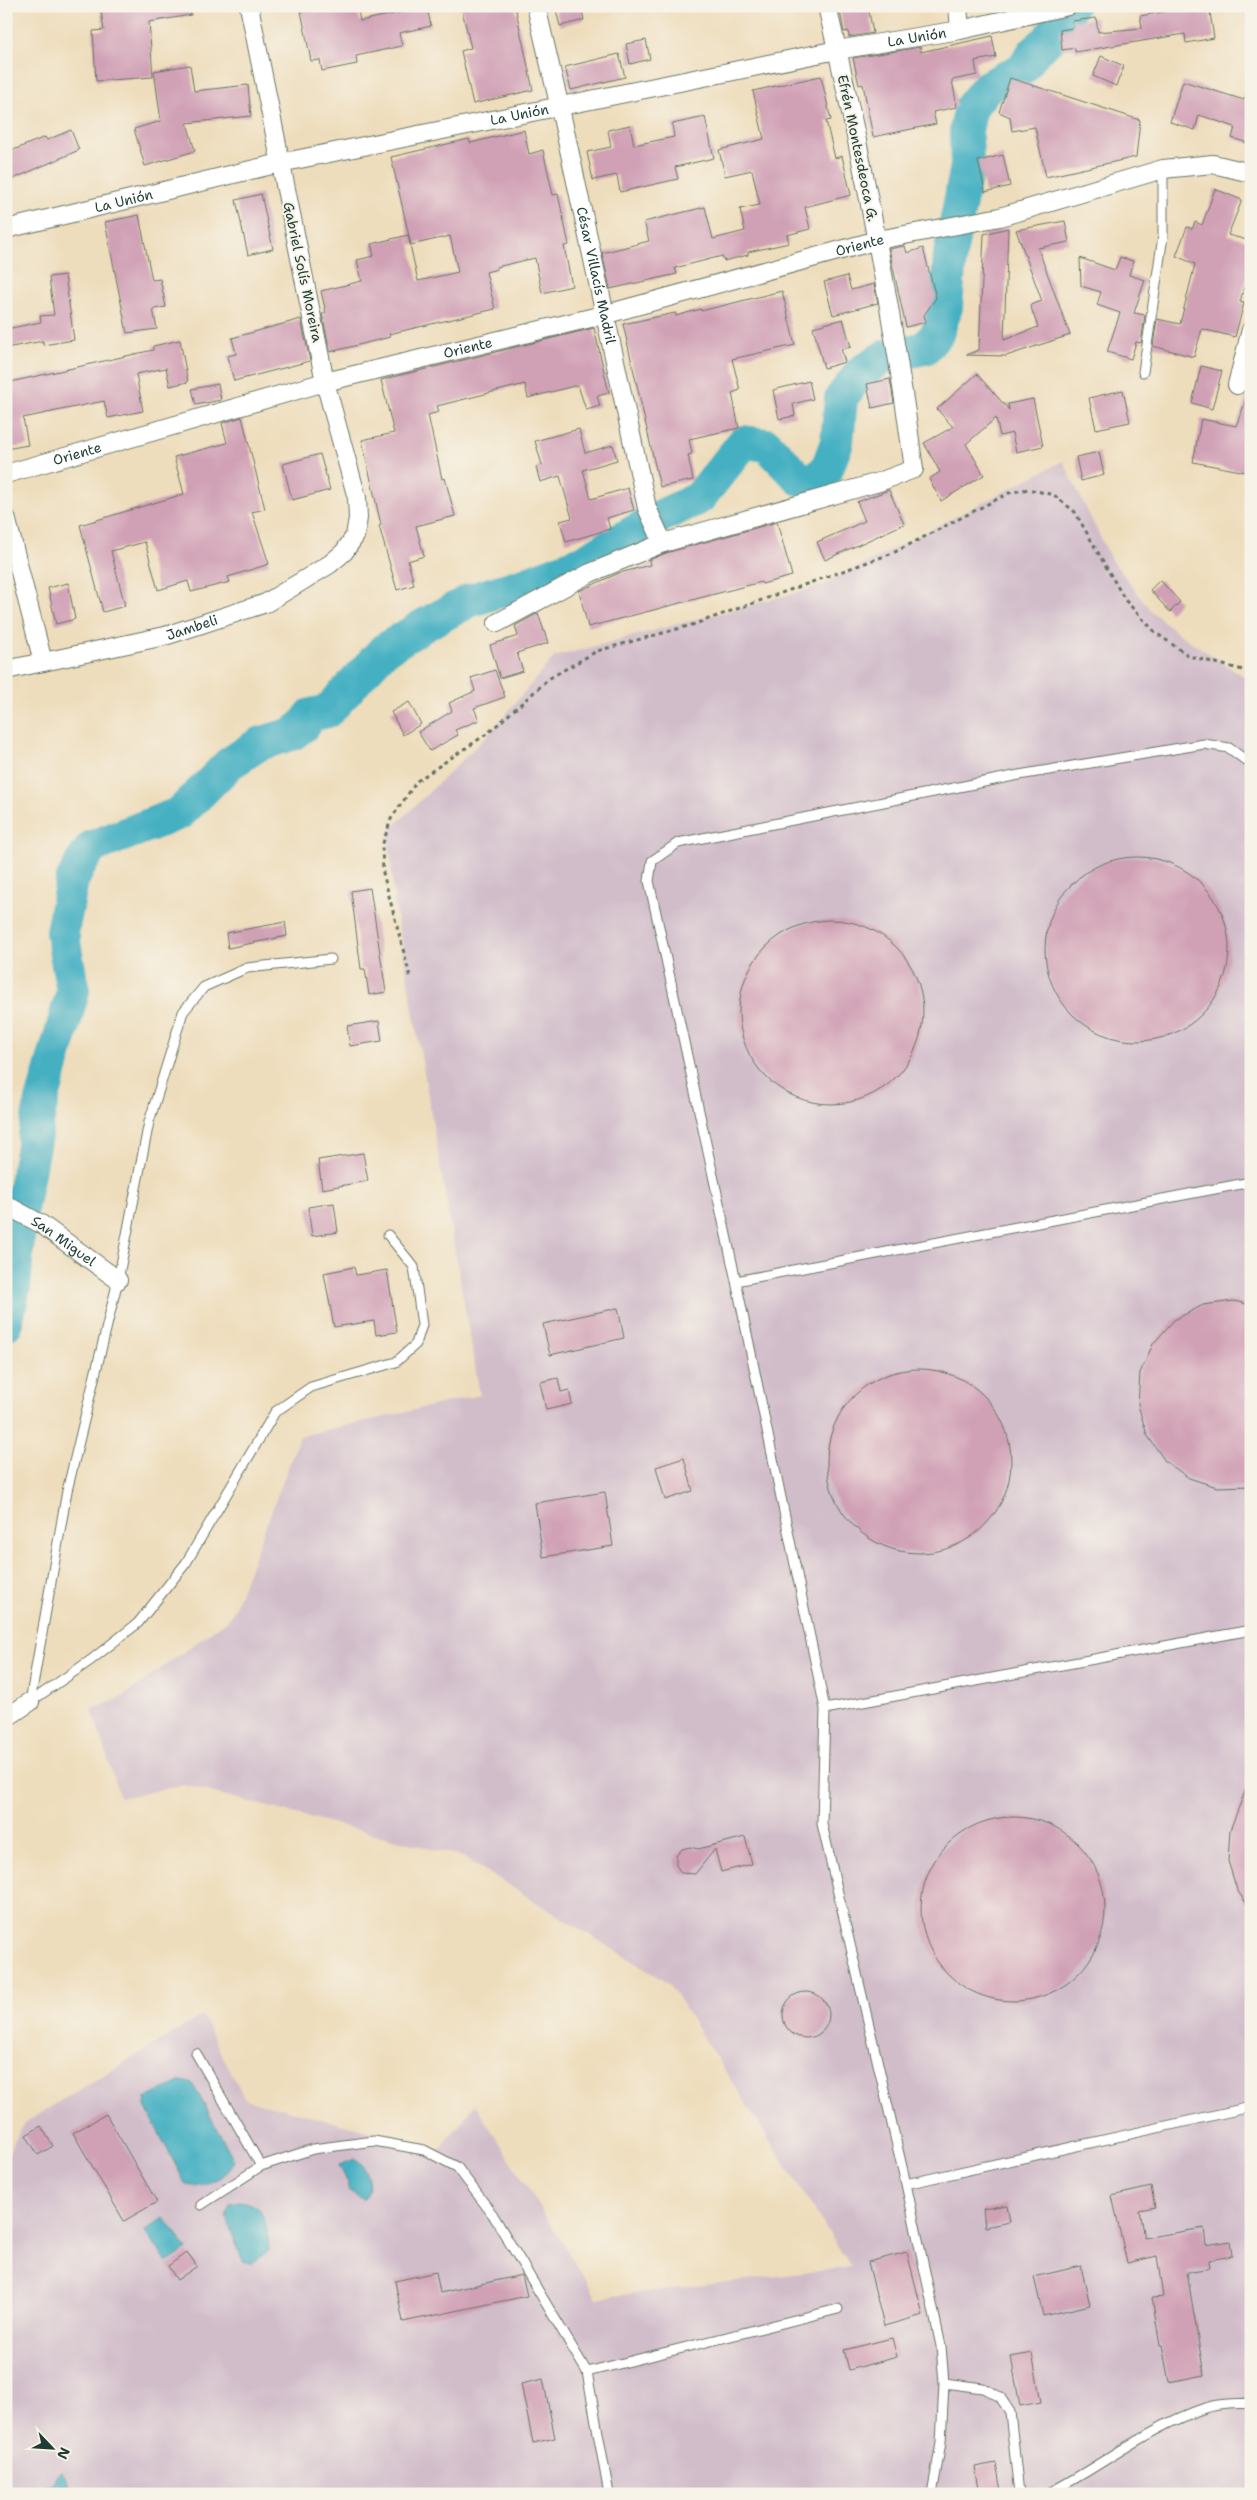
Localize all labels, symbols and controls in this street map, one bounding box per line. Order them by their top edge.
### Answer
street label: La Unión [886,23,948,51]
street label: Efrén Montesdeoca G. [834,73,882,223]
street label: La Unión [488,100,551,129]
street label: La Unión [93,185,155,216]
street label: Gabriel Solís Moreira [279,200,327,344]
street label: César Villacís Madril [573,205,620,346]
street label: Oriente [833,230,886,260]
street label: Oriente [442,333,494,362]
street label: Oriente [51,438,104,469]
street label: Jambeli [164,610,220,644]
street label: San Miguel [28,1212,100,1270]
north arrow [28,2422,78,2472]
text: N [53,2445,74,2462]

